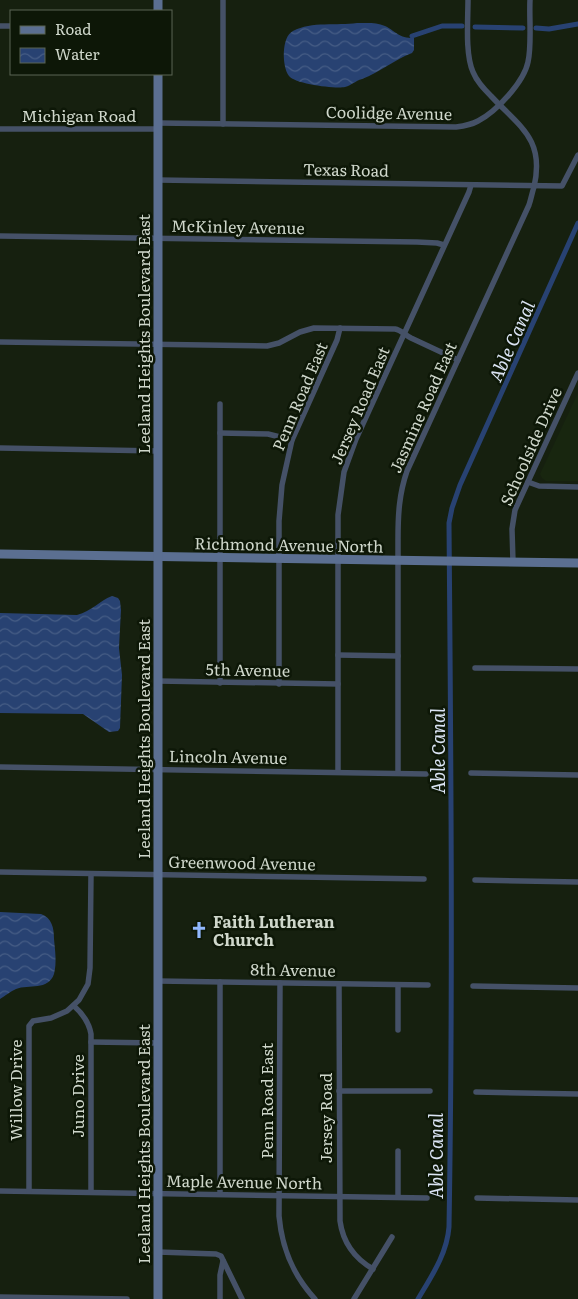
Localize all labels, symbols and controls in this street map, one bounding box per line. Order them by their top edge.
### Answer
legend [10,10,172,75]
text: Road [55,17,91,40]
text: Water [55,42,100,65]
street label: Coolidge Avenue [326,99,452,125]
street label: Michigan Road [22,103,137,127]
street label: Texas Road [303,156,389,182]
street label: McKinley Avenue [171,213,305,239]
street label: Leeland Heights Boulevard East [131,214,155,454]
water label: Able Canal [481,295,541,386]
street label: Penn Road East [265,337,333,454]
street label: Jasmine Road East [382,337,462,476]
street label: Jersey Road East [323,342,395,468]
street label: Schoolside Drive [493,383,567,509]
street label: Richmond Avenue North [194,530,384,558]
street label: Leeland Heights Boulevard East [131,619,155,859]
street label: 5th Avenue [206,656,290,682]
water label: Able Canal [424,707,451,794]
street label: Lincoln Avenue [169,743,287,769]
street label: Greenwood Avenue [168,849,316,875]
place label: Faith Lutheran Church [213,909,335,951]
church icon: Faith Lutheran Church [189,920,209,940]
street label: 8th Avenue [250,956,336,982]
street label: Leeland Heights Boulevard East [131,1024,155,1264]
street label: Willow Drive [3,1039,27,1141]
street label: Penn Road East [254,1042,278,1159]
street label: Juno Drive [65,1054,89,1138]
street label: Jersey Road [313,1073,337,1163]
water label: Able Canal [422,1112,449,1199]
street label: Maple Avenue North [166,1168,323,1194]

